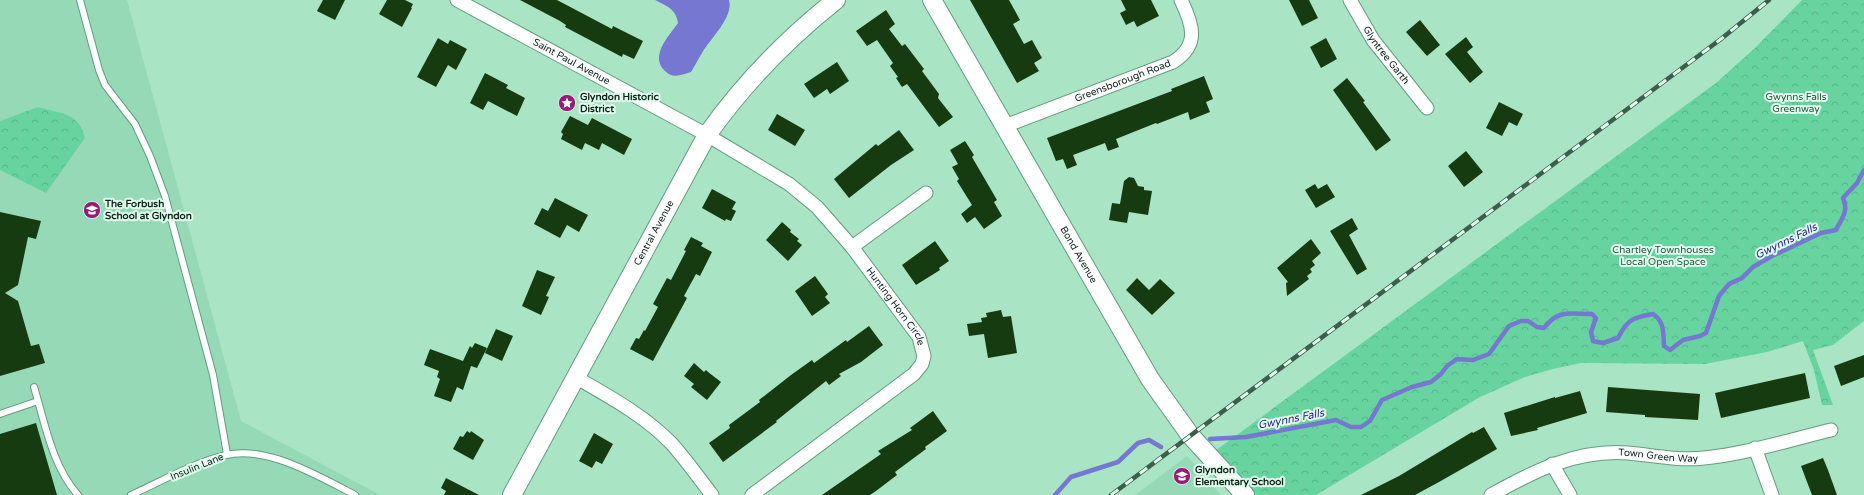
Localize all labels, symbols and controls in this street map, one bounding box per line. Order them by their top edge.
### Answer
street label: Glyntree Garth [1360,24,1412,87]
street label: Saint Paul Avenue [531,36,612,88]
street label: Greensborough Road [1073,57,1173,105]
place label: Glyndon Historic District [580,91,659,115]
park label: Gwynns Falls Greenway [1765,91,1827,115]
place icon: Glyndon Historic District [557,93,577,113]
place label: The Forbush School at Glyndon [104,198,192,222]
street label: Central Avenue [631,198,677,268]
school or university icon: The Forbush School at Glyndon [82,200,102,220]
water label: Gwynns Falls [1753,220,1820,262]
street label: Bond Avenue [1057,224,1100,286]
park label: Chartley Townhouses Local Open Space [1612,244,1714,268]
street label: Hunting Horn Circle [863,265,927,347]
water label: Gwynns Falls [1257,406,1326,432]
street label: Town Green Way [1618,447,1699,465]
street label: Insulin Lane [169,451,226,483]
place label: Glyndon Elementary School [1195,464,1284,488]
school or university icon: Glyndon Elementary School [1172,466,1192,486]

